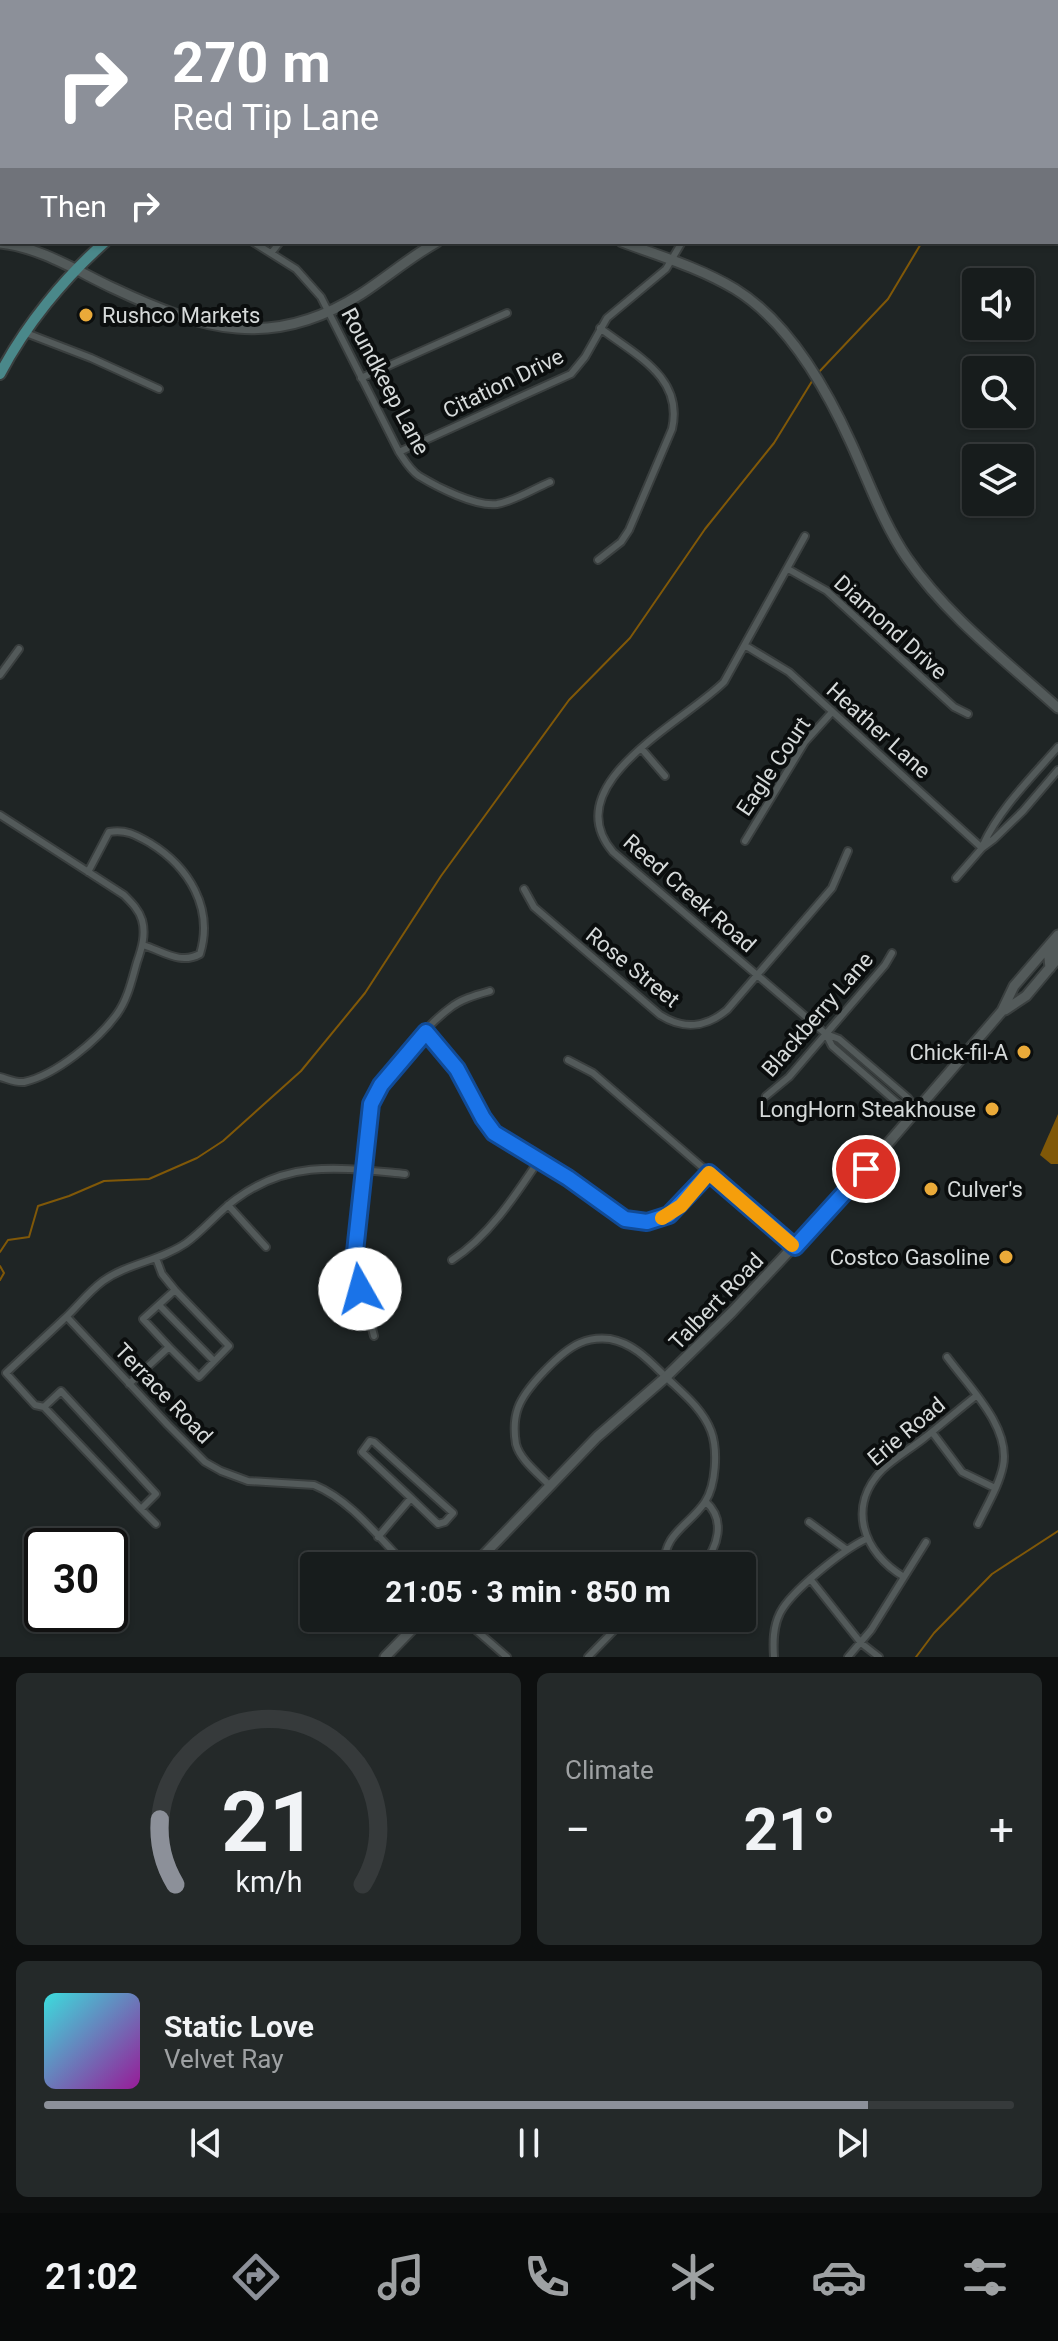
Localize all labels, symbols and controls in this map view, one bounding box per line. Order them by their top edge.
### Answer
text: 270 m [172,30,331,96]
icon: right [40,32,144,136]
text: Red Tip Lane [172,97,379,139]
icon: right [123,184,167,228]
text: Then [40,189,107,224]
map controls [962,268,1034,516]
button: sound [962,268,1034,340]
place label: Rushco Markets [102,303,260,328]
street label: Roundkeep Lane [336,304,435,459]
marker: Rushco Markets [77,306,95,324]
street label: Citation Drive [439,344,568,423]
button: search [962,356,1034,428]
button: layers [962,444,1034,516]
street label: Diamond Drive [829,570,952,685]
street label: Heather Lane [822,677,936,783]
street label: Eagle Court [731,712,816,820]
street label: Reed Creek Road [619,829,761,958]
street label: Rose Street [581,922,684,1013]
street label: Blackberry Lane [757,947,878,1082]
place label: Chick-fil-A [909,1040,1009,1065]
marker: Chick-fil-A [1015,1043,1033,1061]
place label: LongHorn Steakhouse [759,1097,976,1122]
marker: LongHorn Steakhouse [983,1100,1001,1118]
pin [832,1135,900,1203]
icon: arrive [844,1147,888,1191]
place label: Culver's [947,1177,1023,1202]
marker: Culver's [922,1180,940,1198]
place label: Costco Gasoline [830,1245,990,1270]
position arrow [318,1247,402,1331]
street label: Talbert Road [664,1248,769,1355]
marker: Costco Gasoline [997,1248,1015,1266]
street label: Terrace Road [110,1338,218,1449]
street label: Erie Road [863,1392,950,1471]
speed limit sign: 30 [24,1528,128,1632]
text: 21:05 · 3 min · 850 m [385,1574,671,1609]
text: Climate [565,1755,654,1785]
text: 21 [221,1774,316,1871]
text: 21° [743,1794,836,1865]
text: − [565,1804,590,1856]
text: + [989,1804,1014,1856]
text: km/h [235,1865,302,1899]
text: Static Love [164,2009,314,2044]
text: Velvet Ray [164,2044,284,2074]
icon: previous [184,2121,228,2165]
icon: pause [507,2121,551,2165]
icon: next [830,2121,874,2165]
icon: directions [228,2249,284,2305]
icon: music [373,2249,429,2305]
icon: phone [519,2249,575,2305]
icon: climate [665,2249,721,2305]
icon: car [811,2249,867,2305]
icon: filters [957,2249,1013,2305]
text: 21:02 [45,2256,138,2298]

